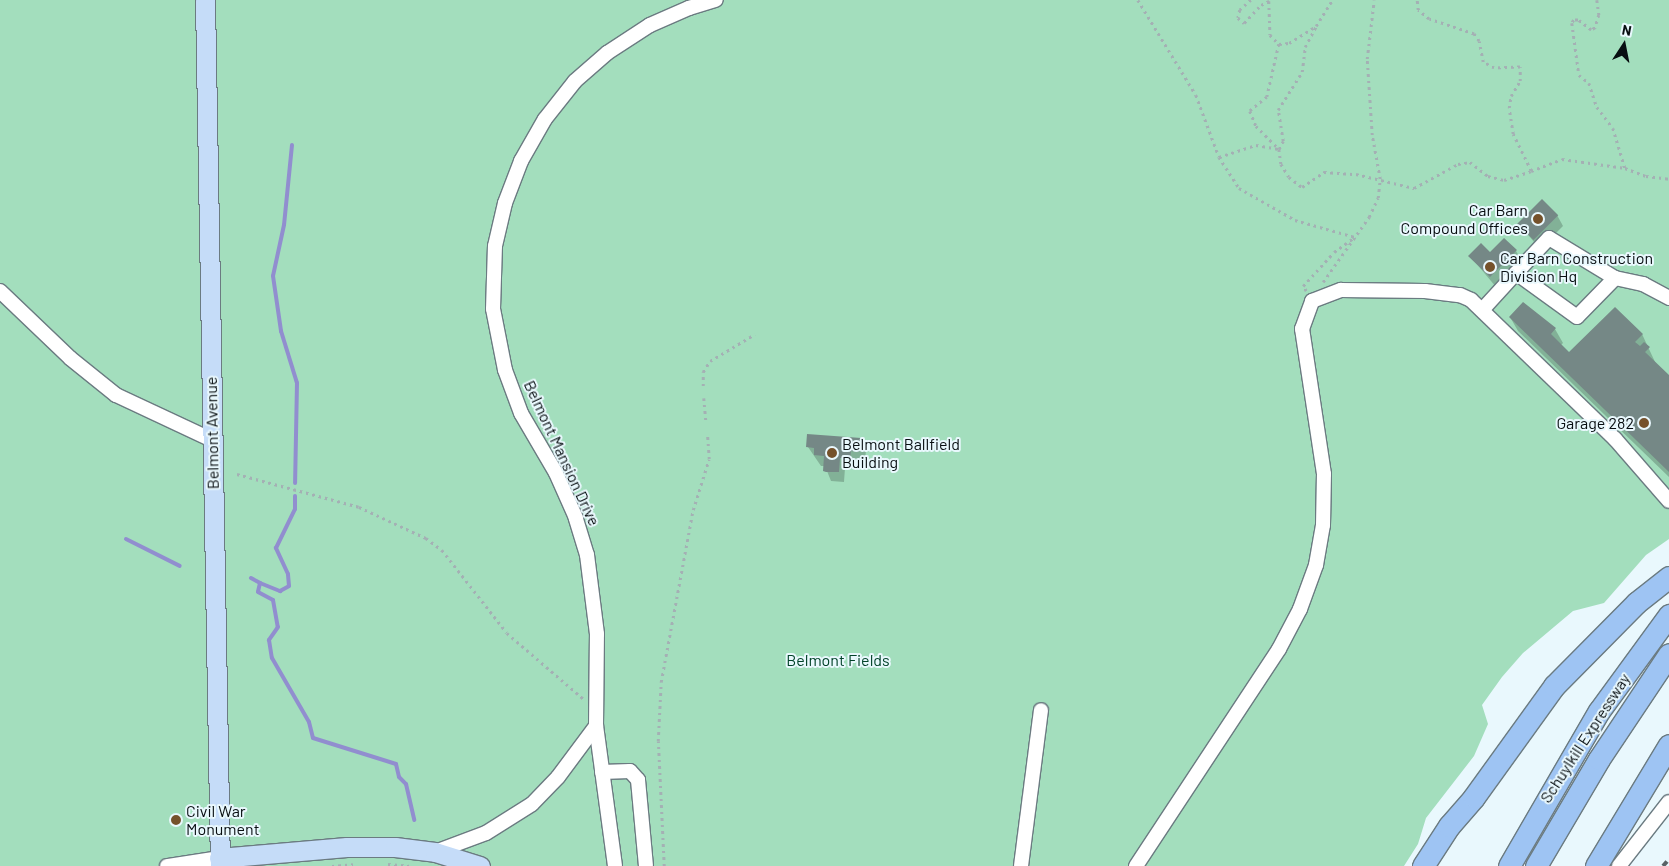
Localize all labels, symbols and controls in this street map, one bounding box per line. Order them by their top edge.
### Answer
north arrow [1599,20,1649,70]
text: N [1621,21,1633,39]
place label: Car Barn Compound Offices [1401,200,1528,238]
marker: Car Barn Compound Offices [1532,213,1544,225]
place label: Car Barn Construction Division Hq [1500,248,1653,286]
marker: Car Barn Construction Division Hq [1484,261,1496,273]
street label: Belmont Avenue [201,377,223,489]
street label: Belmont Mansion Drive [520,377,604,529]
place label: Garage 282 [1556,413,1634,433]
marker: Garage 282 [1638,417,1650,429]
place label: Belmont Ballfield Building [842,434,960,472]
marker: Belmont Ballfield Building [826,447,838,459]
park label: Belmont Fields [786,650,890,670]
street label: Schuylkill Expressway [1536,670,1634,806]
place label: Civil War Monument [186,801,259,839]
marker: Civil War Monument [170,814,182,826]

